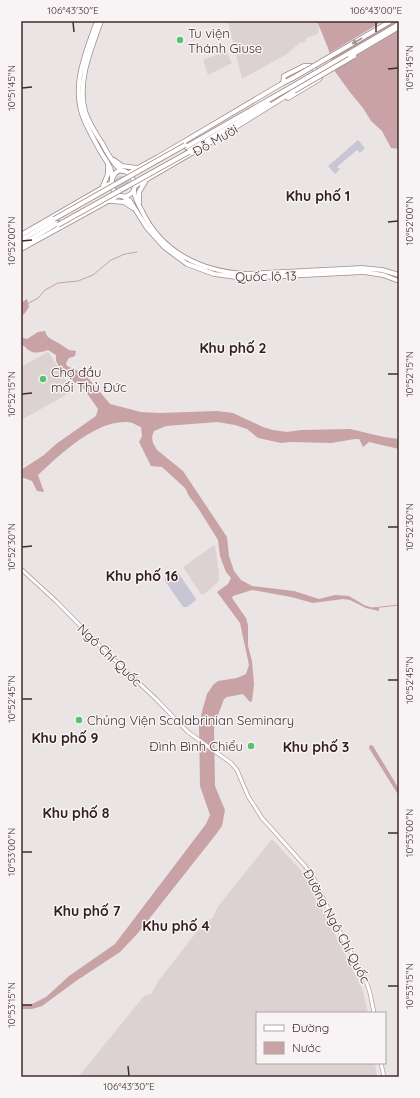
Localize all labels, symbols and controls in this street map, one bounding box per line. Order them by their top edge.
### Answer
text: 106°43'30"E [47,4,99,17]
text: 106°43'00"E [350,4,402,17]
place label: Tu viện Thánh Giuse [188,25,262,56]
marker: Tu viện Thánh Giuse [175,35,185,45]
one-way arrow [352,37,362,45]
text: 10°51'45"N [403,45,416,91]
text: 10°51'45"N [5,65,18,111]
street label: Đỗ Mười [190,121,240,159]
district label: Khu phố 1 [286,187,350,205]
text: 10°52'00"N [403,197,416,245]
text: 10°52'00"N [5,217,18,265]
street label: Quốc lộ 13 [235,267,297,285]
district label: Khu phố 2 [199,339,267,357]
text: 10°52'15"N [403,351,416,397]
place label: Chợ đầu mối Thủ Đức [51,364,127,395]
text: 10°52'15"N [5,371,18,417]
marker: Chợ đầu mối Thủ Đức [38,374,48,384]
text: 10°52'30"N [403,503,416,551]
text: 10°52'30"N [5,523,18,571]
district label: Khu phố 16 [106,567,178,585]
street label: Ngô Chí Quốc [75,620,146,690]
text: 10°52'45"N [403,656,416,704]
text: 10°52'45"N [5,675,18,723]
place label: Chủng Viện Scalabrinian Seminary [87,712,294,728]
marker: Chủng Viện Scalabrinian Seminary [74,715,84,725]
district label: Khu phố 9 [31,729,99,747]
place label: Đình Bình Chiểu [149,738,243,754]
district label: Khu phố 3 [283,738,349,756]
marker: Đình Bình Chiểu [246,741,256,751]
district label: Khu phố 8 [43,804,110,822]
text: 10°53'00"N [403,809,416,857]
text: 10°53'00"N [5,828,18,876]
street label: Đường Ngô Chí Quốc [300,866,374,986]
district label: Khu phố 7 [54,902,121,920]
district label: Khu phố 4 [142,917,210,935]
text: 10°53'15"N [403,963,416,1009]
text: 10°53'15"N [5,982,18,1028]
legend [256,1012,386,1064]
text: Đường [292,1020,329,1035]
text: Nước [292,1040,321,1055]
text: 106°43'30"E [103,1080,155,1093]

